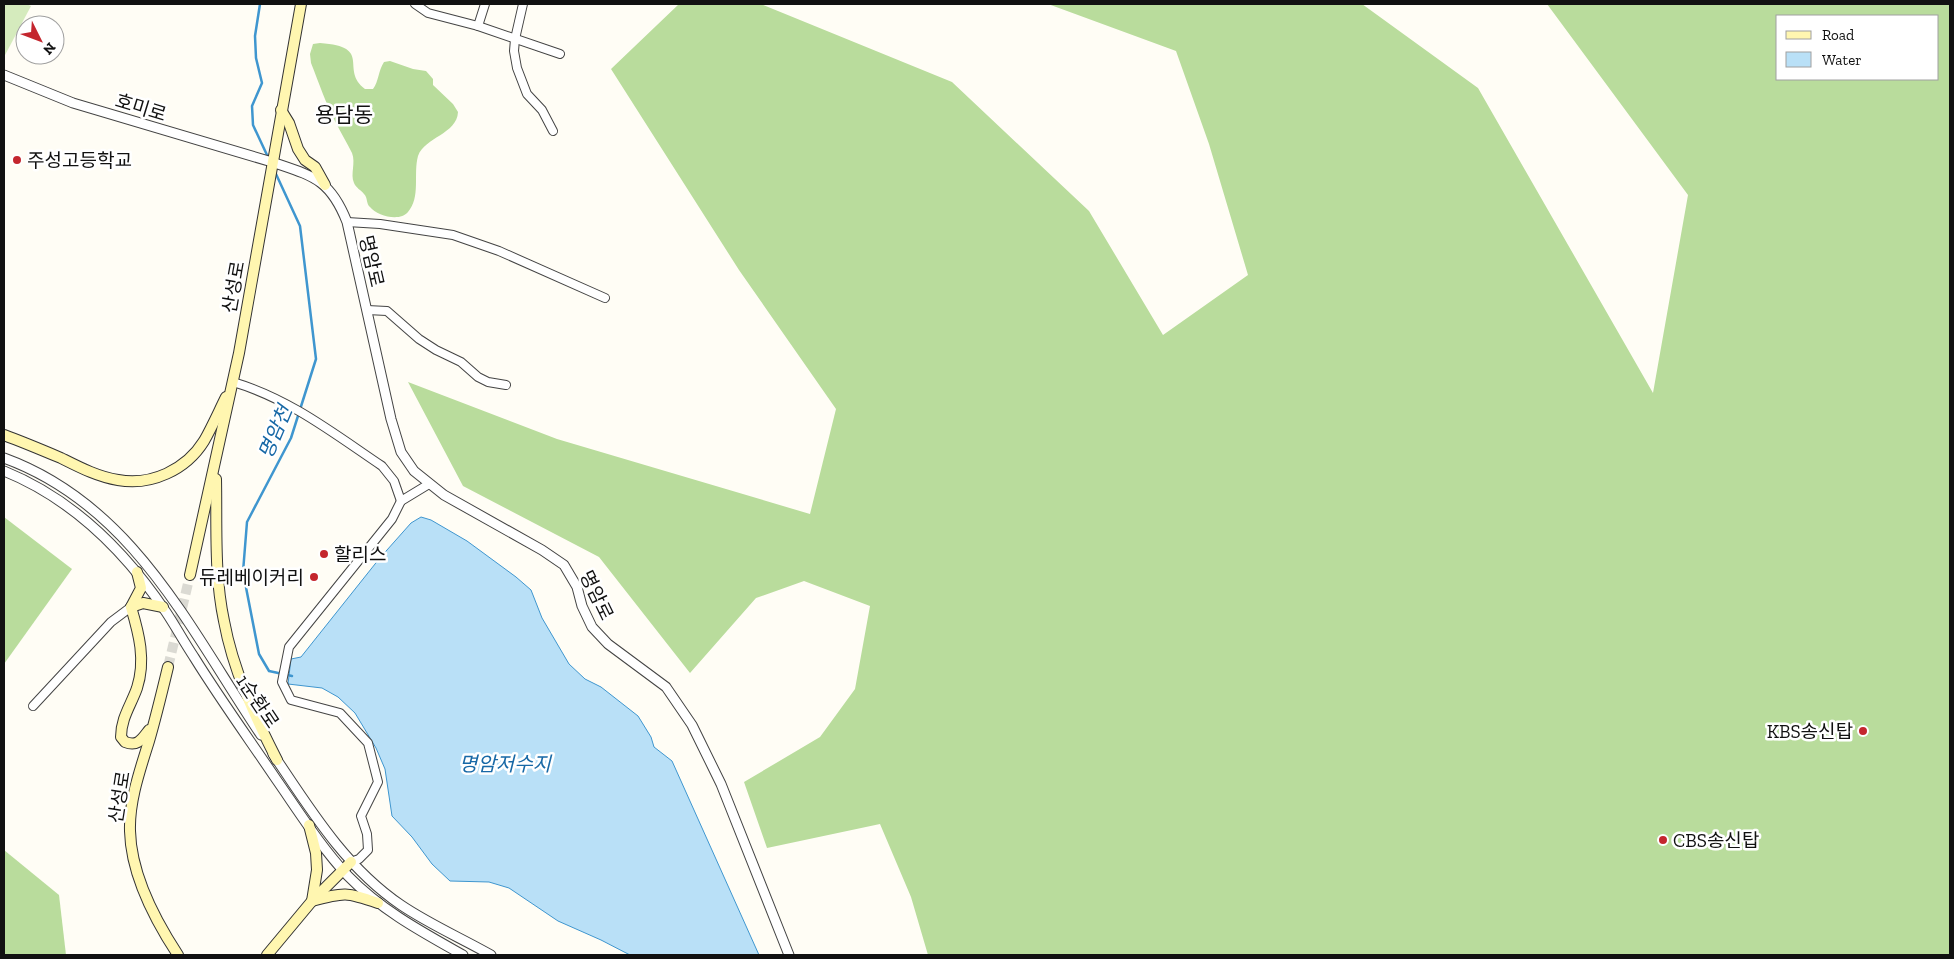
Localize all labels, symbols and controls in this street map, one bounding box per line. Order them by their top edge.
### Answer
north arrow [15,15,65,65]
legend [1776,15,1939,80]
text: Road [1822,26,1855,44]
text: N [39,39,59,58]
text: Water [1822,51,1862,69]
street label: 호미로 [112,89,169,126]
district label: 용담동 [315,102,373,127]
place label: 주성고등학교 [27,149,132,172]
marker: 주성고등학교 [11,154,23,166]
street label: 명암로 [354,233,389,289]
street label: 산성로 [218,259,249,315]
water label: 명암천 [253,400,298,462]
place label: 할리스 [334,543,386,566]
marker: 할리스 [318,548,330,560]
place label: 듀레베이커리 [199,566,304,589]
street label: 명암로 [575,567,618,624]
marker: 듀레베이커리 [308,571,320,583]
street label: 1순환로 [231,670,284,732]
place label: KBS송신탑 [1767,720,1854,743]
marker: KBS송신탑 [1857,725,1869,737]
water label: 명암저수지 [459,752,553,776]
street label: 산성로 [104,769,135,825]
place label: CBS송신탑 [1673,829,1760,852]
marker: CBS송신탑 [1657,834,1669,846]

